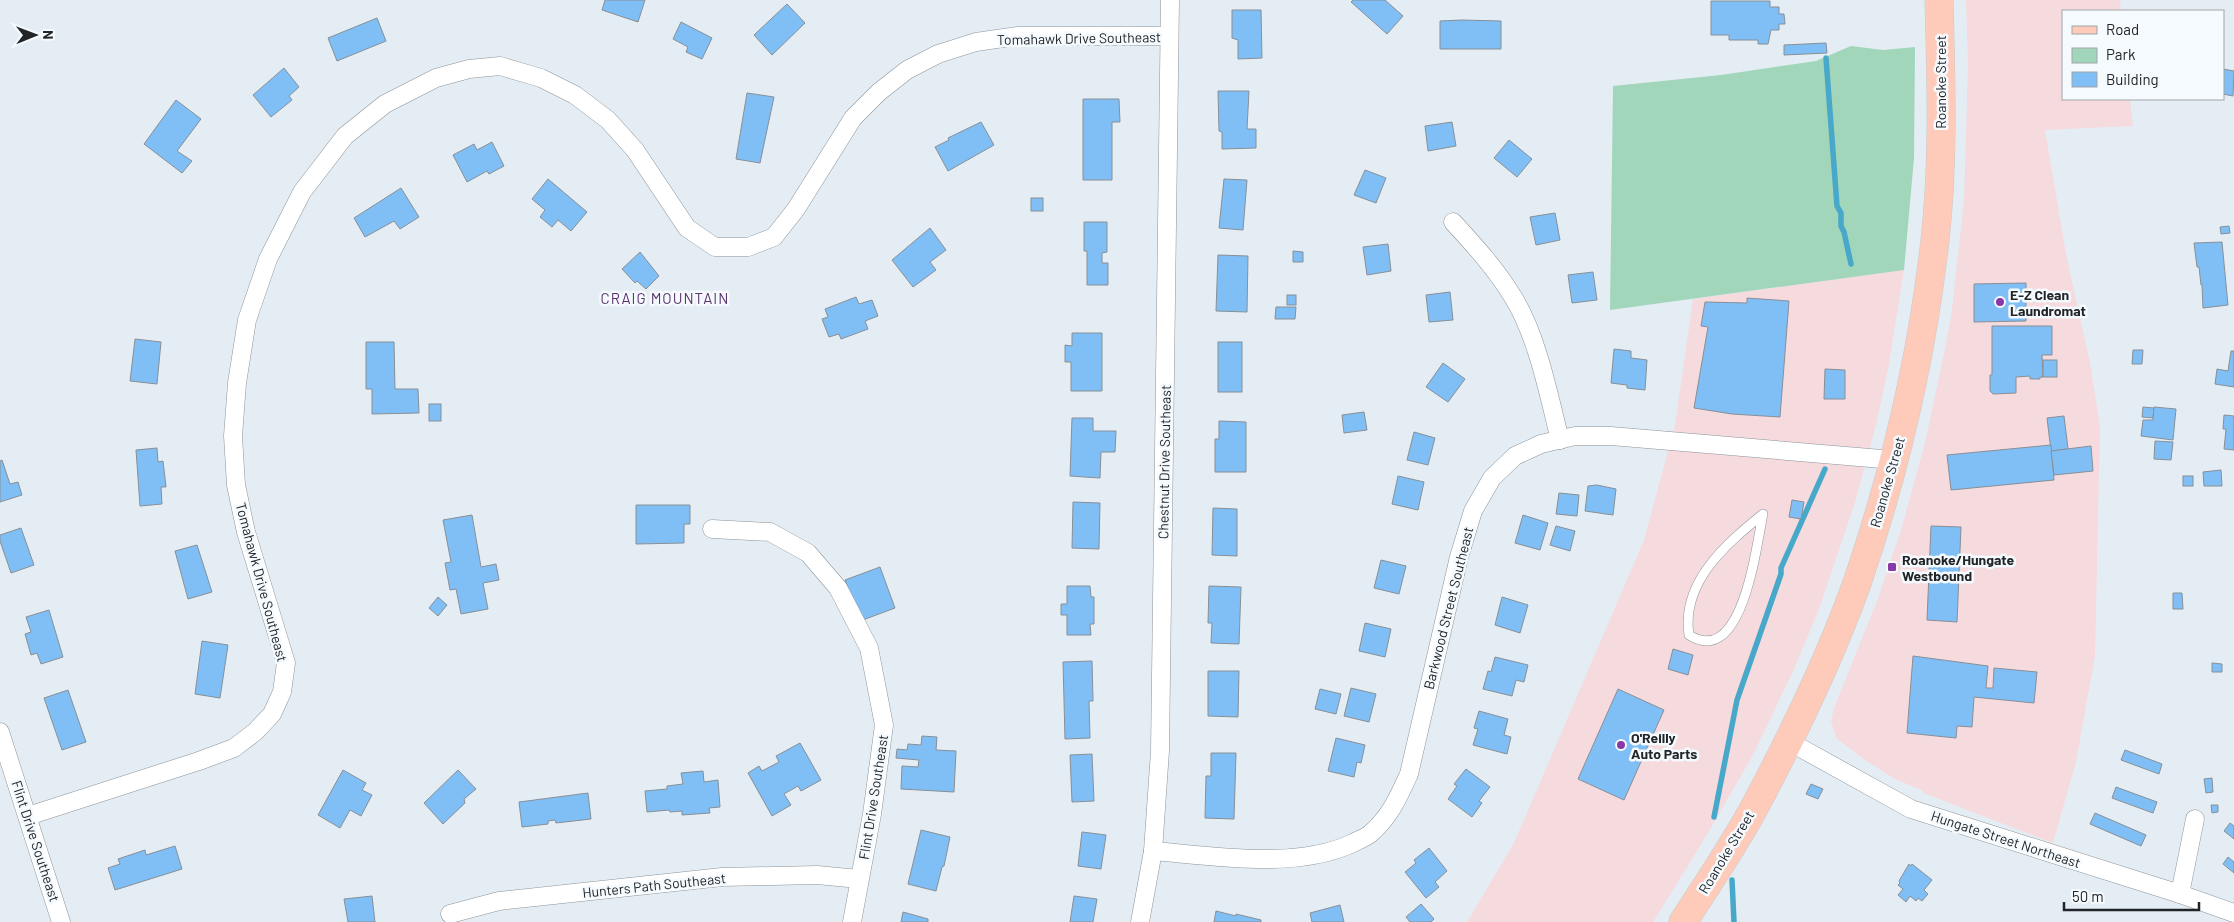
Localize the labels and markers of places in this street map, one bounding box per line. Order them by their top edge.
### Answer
place label: E-Z Clean Laundromat [2010,286,2086,319]
marker: E-Z Clean Laundromat [1994,296,2006,308]
place label: Roanoke/Hungate Westbound [1902,551,2015,584]
marker: Roanoke/Hungate Westbound [1886,561,1898,573]
place label: O'Reilly Auto Parts [1631,729,1697,762]
marker: O'Reilly Auto Parts [1615,739,1627,751]

